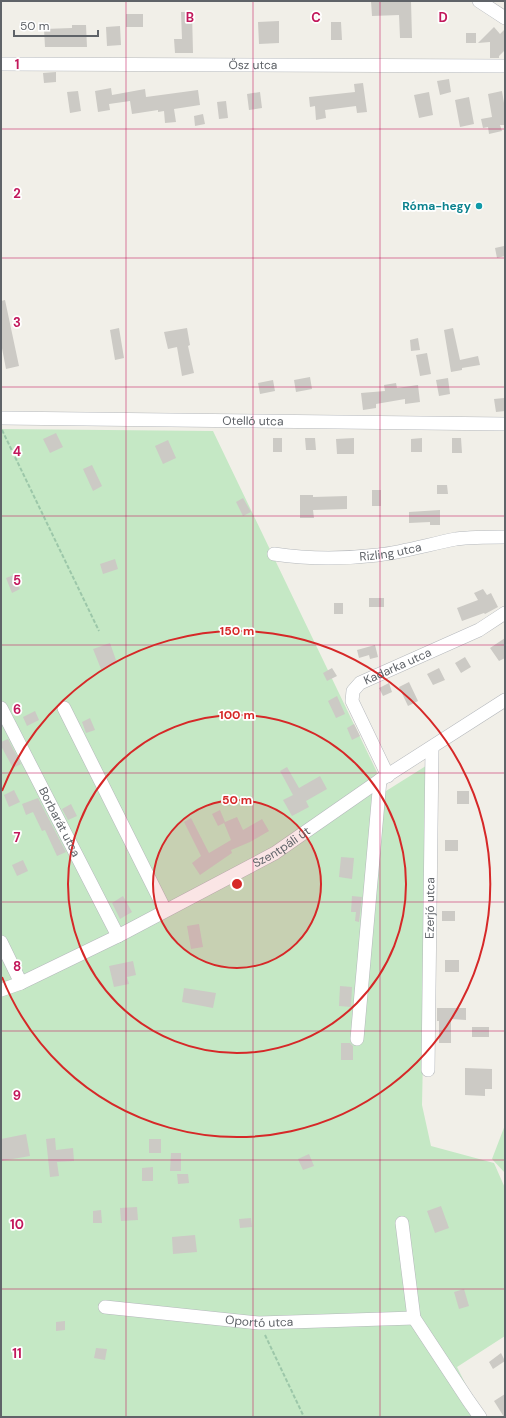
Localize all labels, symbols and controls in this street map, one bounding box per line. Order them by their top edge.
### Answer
text: B [186,9,194,26]
text: C [311,9,321,26]
text: D [438,9,448,26]
scale bar [14,12,98,38]
text: 50 m [20,18,49,34]
text: 1 [15,56,19,73]
street label: Ősz utca [229,57,277,73]
text: 2 [13,185,21,202]
place label: Róma-hegy [402,198,472,214]
marker: Róma-hegy [474,201,484,211]
text: 3 [13,314,21,331]
street label: Otelló utca [222,413,284,429]
text: 4 [13,443,21,460]
street label: Rizling utca [359,539,423,565]
text: 5 [13,572,21,589]
text: 150 m [220,623,254,639]
street label: Kadarka utca [361,644,434,688]
text: 6 [13,701,21,718]
text: 100 m [219,707,255,723]
street label: Borbarát utca [35,784,84,860]
text: 50 m [222,792,252,808]
street label: Szentpáli út [250,823,314,871]
text: 7 [14,829,21,846]
centre of rings [230,877,244,891]
street label: Ezerjó utca [422,877,438,939]
text: 8 [13,958,21,975]
text: 9 [13,1087,21,1104]
text: 10 [10,1216,24,1233]
street label: Oportó utca [224,1312,293,1331]
text: 11 [12,1345,22,1362]

